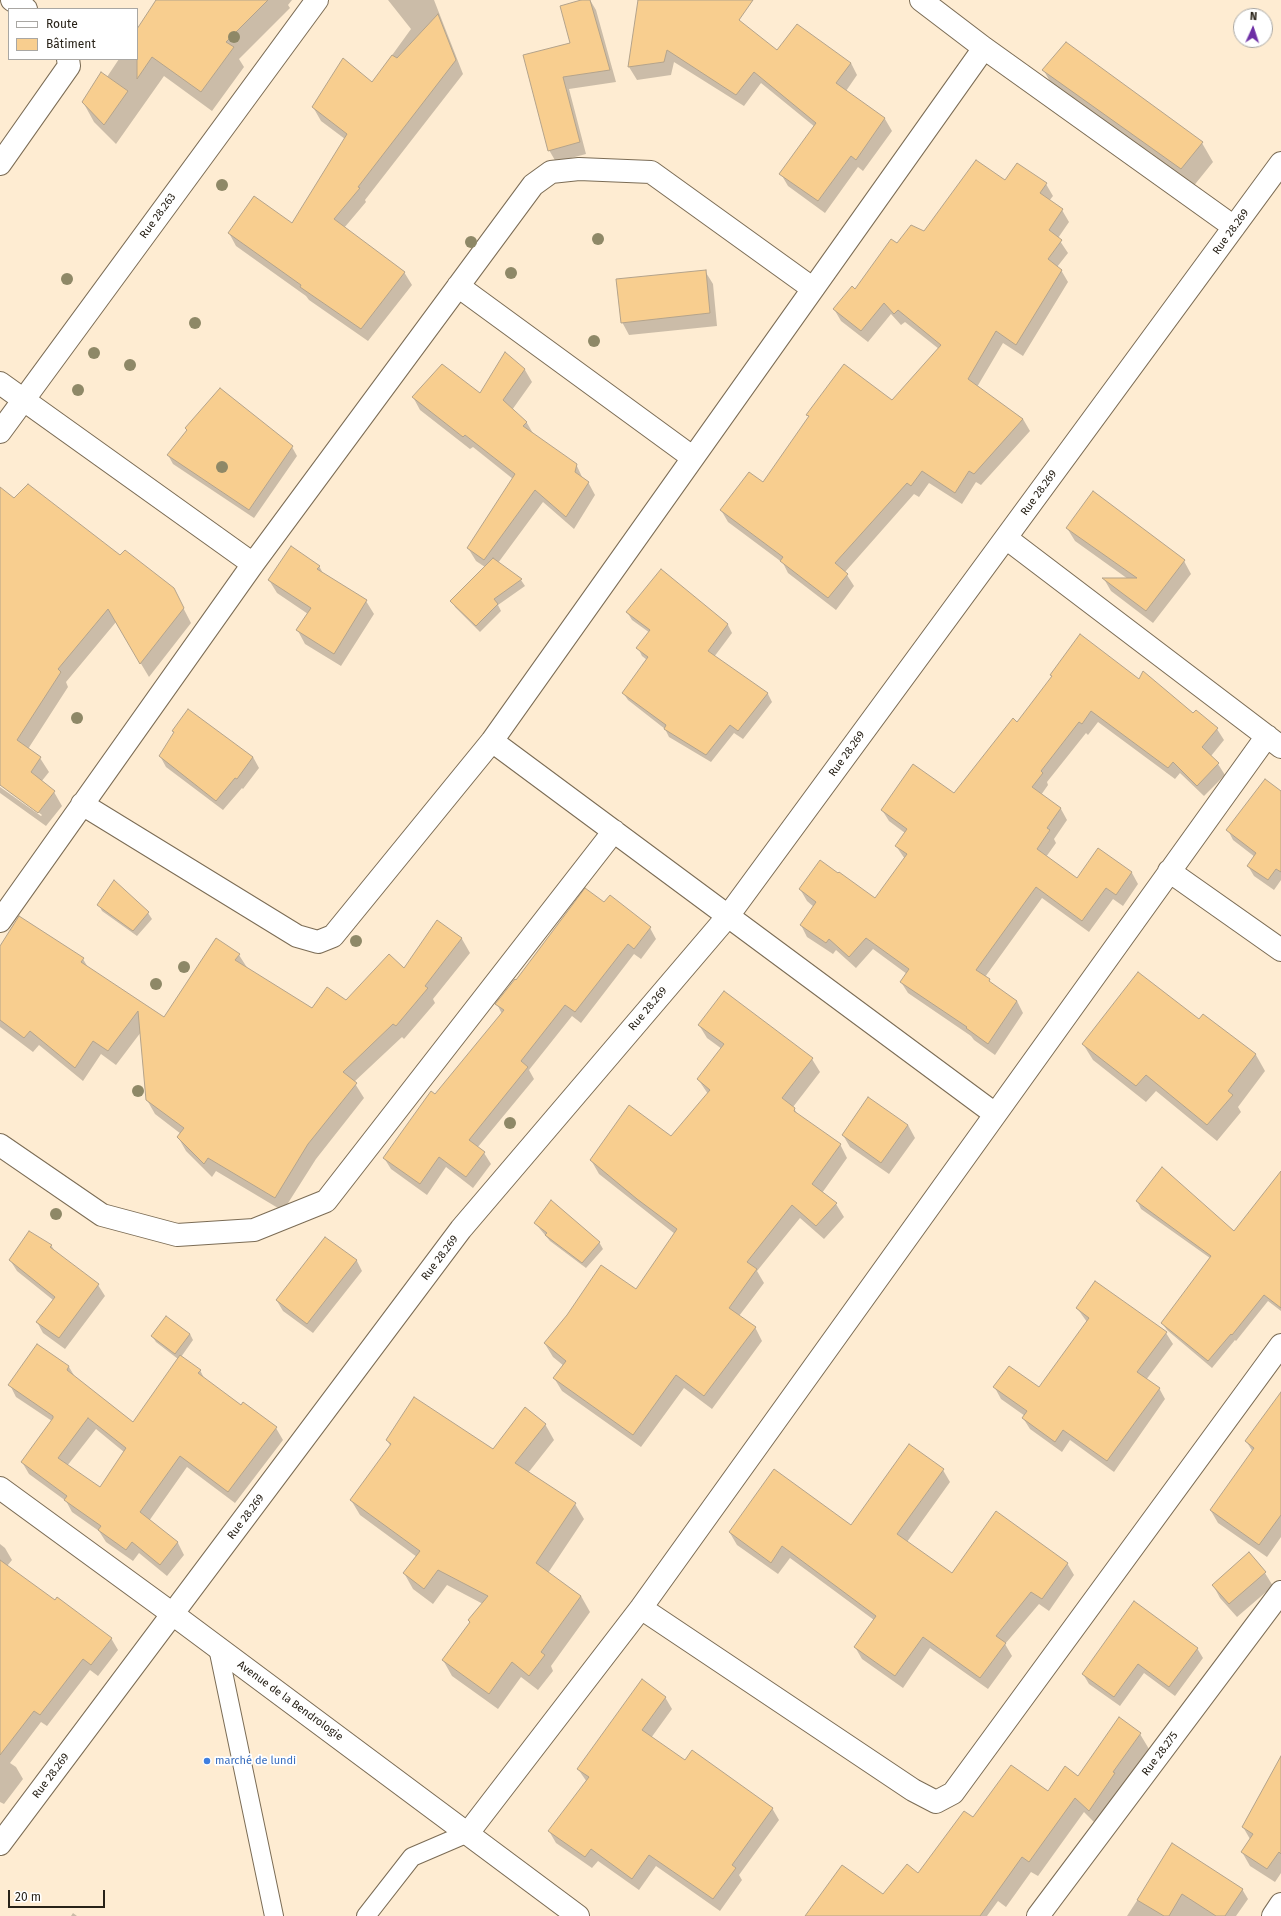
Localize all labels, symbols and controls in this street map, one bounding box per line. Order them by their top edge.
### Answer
legend [8,8,138,60]
north arrow [1233,8,1273,48]
text: N [1250,10,1258,23]
text: Route [46,17,78,31]
text: Bâtiment [46,37,96,51]
street label: Rue 28.263 [137,191,179,241]
street label: Rue 28.269 [1210,207,1252,257]
street label: Rue 28.269 [1018,468,1060,518]
street label: Rue 28.269 [826,729,868,779]
street label: Rue 28.269 [626,984,670,1034]
street label: Rue 28.269 [419,1233,461,1283]
street label: Rue 28.269 [225,1492,267,1542]
street label: Avenue de la Bendrologie [235,1658,345,1744]
street label: Rue 28.275 [1139,1729,1181,1779]
street label: Rue 28.269 [30,1751,72,1801]
place label: marché de lundi [215,1754,296,1768]
marker: marché de lundi [202,1756,212,1766]
scale bar [10,1882,107,1908]
text: 20 m [15,1890,41,1904]

